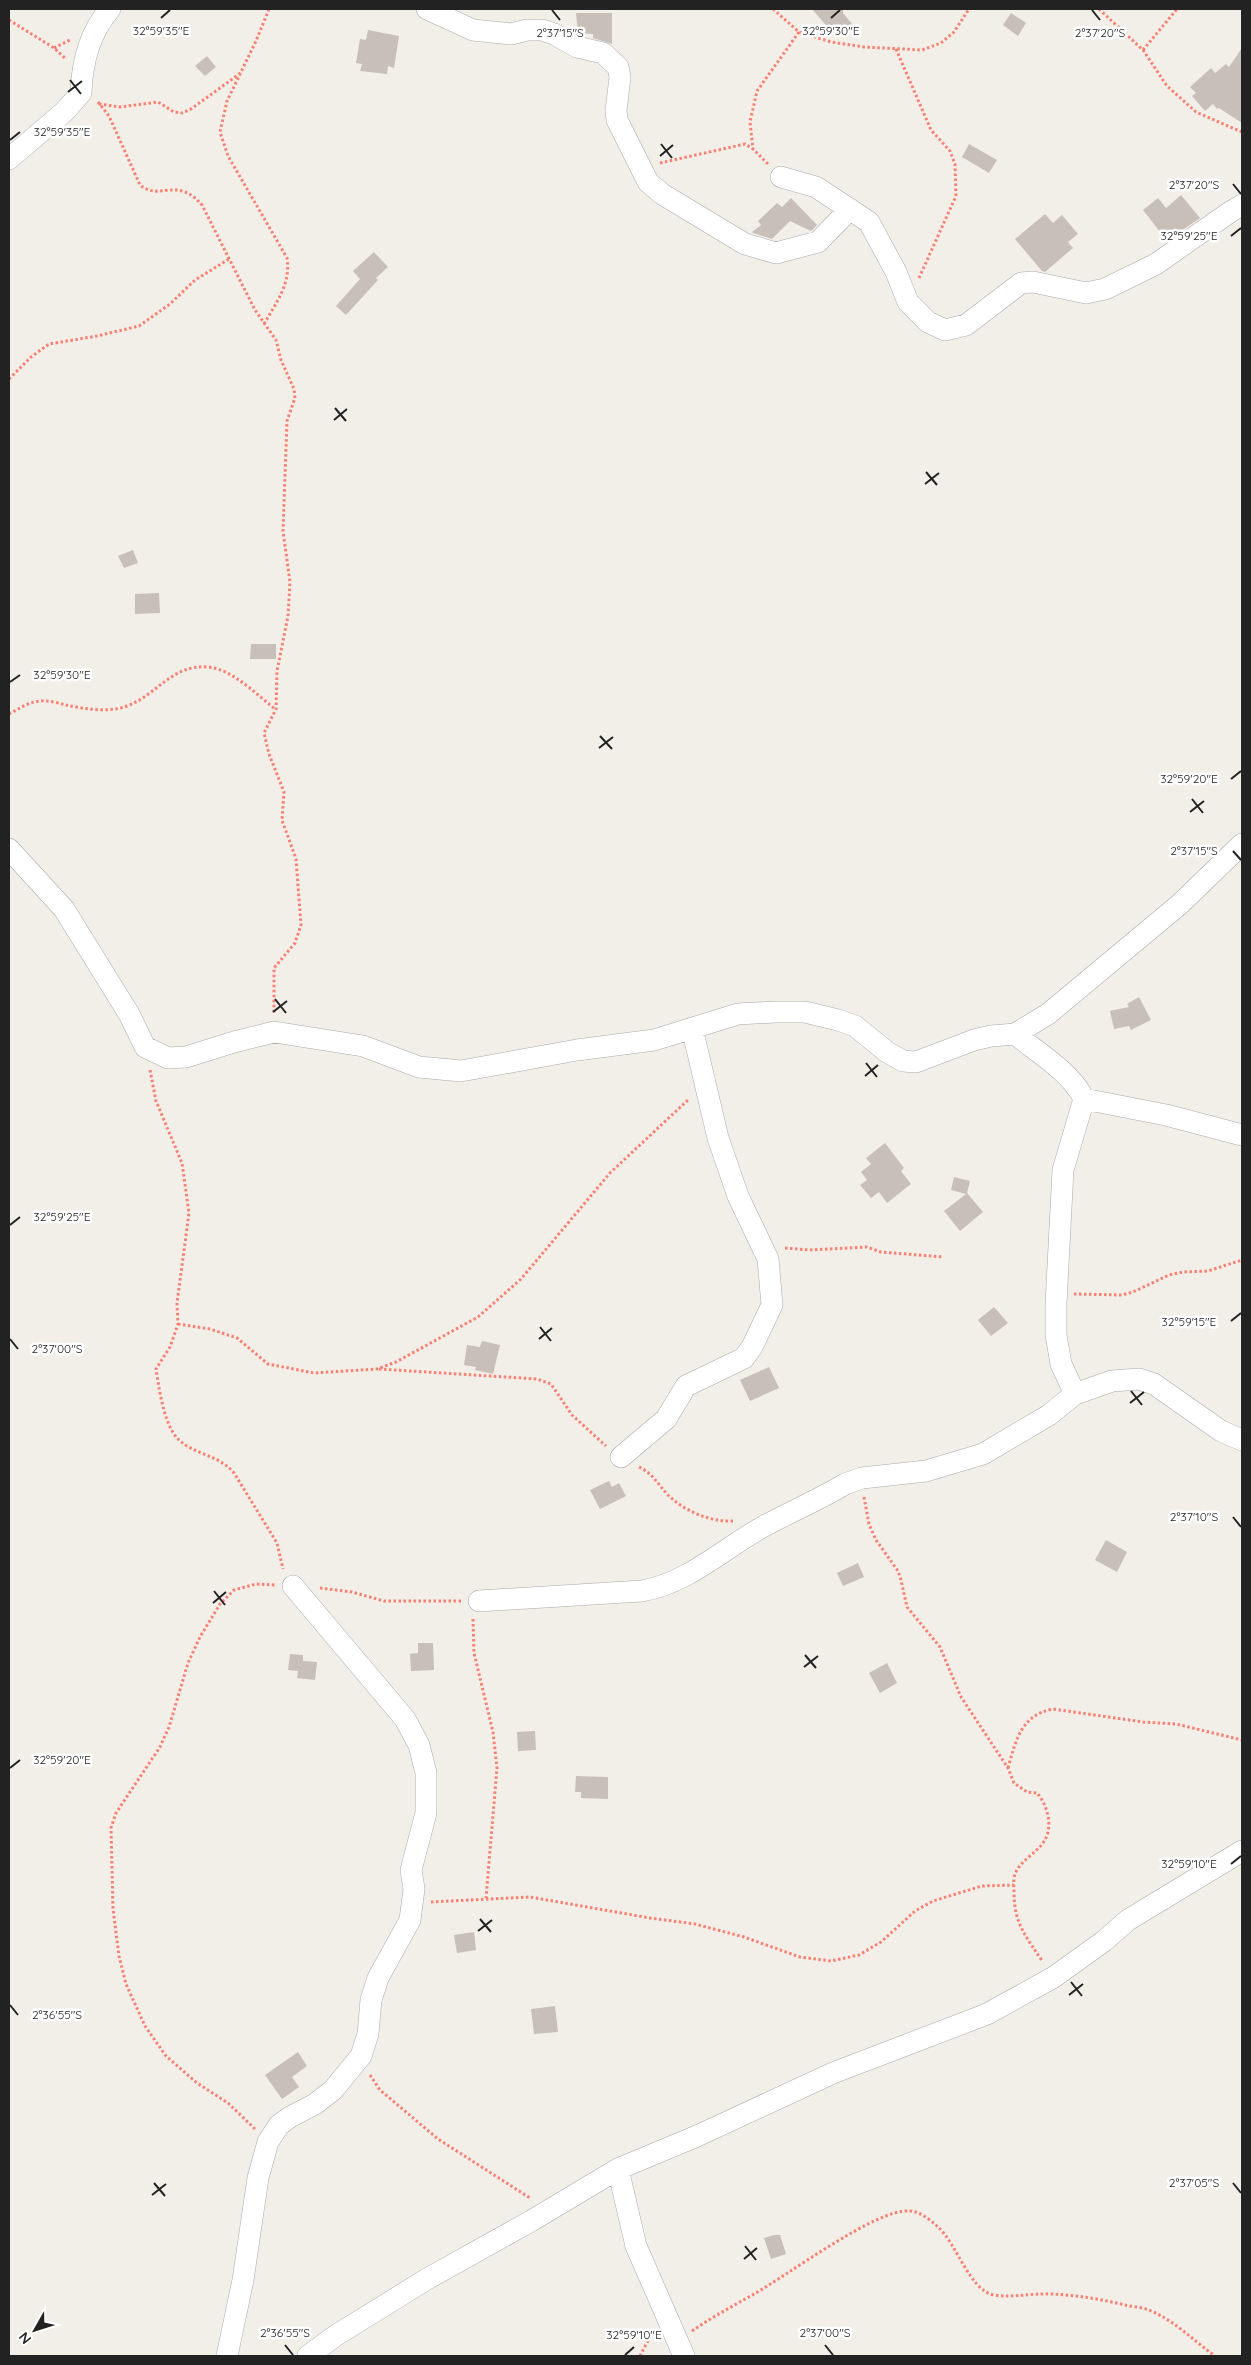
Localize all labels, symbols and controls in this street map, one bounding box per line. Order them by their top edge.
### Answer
text: 32°59'35"E [133,23,190,38]
text: 32°59'30"E [802,23,860,38]
text: 2°37'15"S [536,25,584,40]
text: 2°37'20"S [1075,25,1126,40]
text: 32°59'35"E [34,124,91,139]
text: 2°37'20"S [1169,177,1220,192]
text: 32°59'25"E [1160,228,1218,243]
text: 32°59'30"E [33,667,91,682]
text: 32°59'20"E [1160,771,1218,786]
text: 2°37'15"S [1170,843,1218,858]
text: 32°59'25"E [33,1209,91,1224]
text: 32°59'15"E [1162,1314,1217,1329]
text: 2°37'00"S [31,1341,83,1356]
text: 2°37'10"S [1170,1509,1218,1524]
text: 32°59'20"E [33,1752,91,1767]
text: 32°59'10"E [1161,1856,1217,1871]
text: 2°36'55"S [32,2007,82,2022]
text: 2°37'05"S [1169,2175,1219,2190]
north arrow [10,2305,60,2355]
text: 2°36'55"S [260,2325,310,2340]
text: 2°37'00"S [799,2325,851,2340]
text: 32°59'10"E [606,2327,662,2342]
text: N [15,2329,35,2348]

